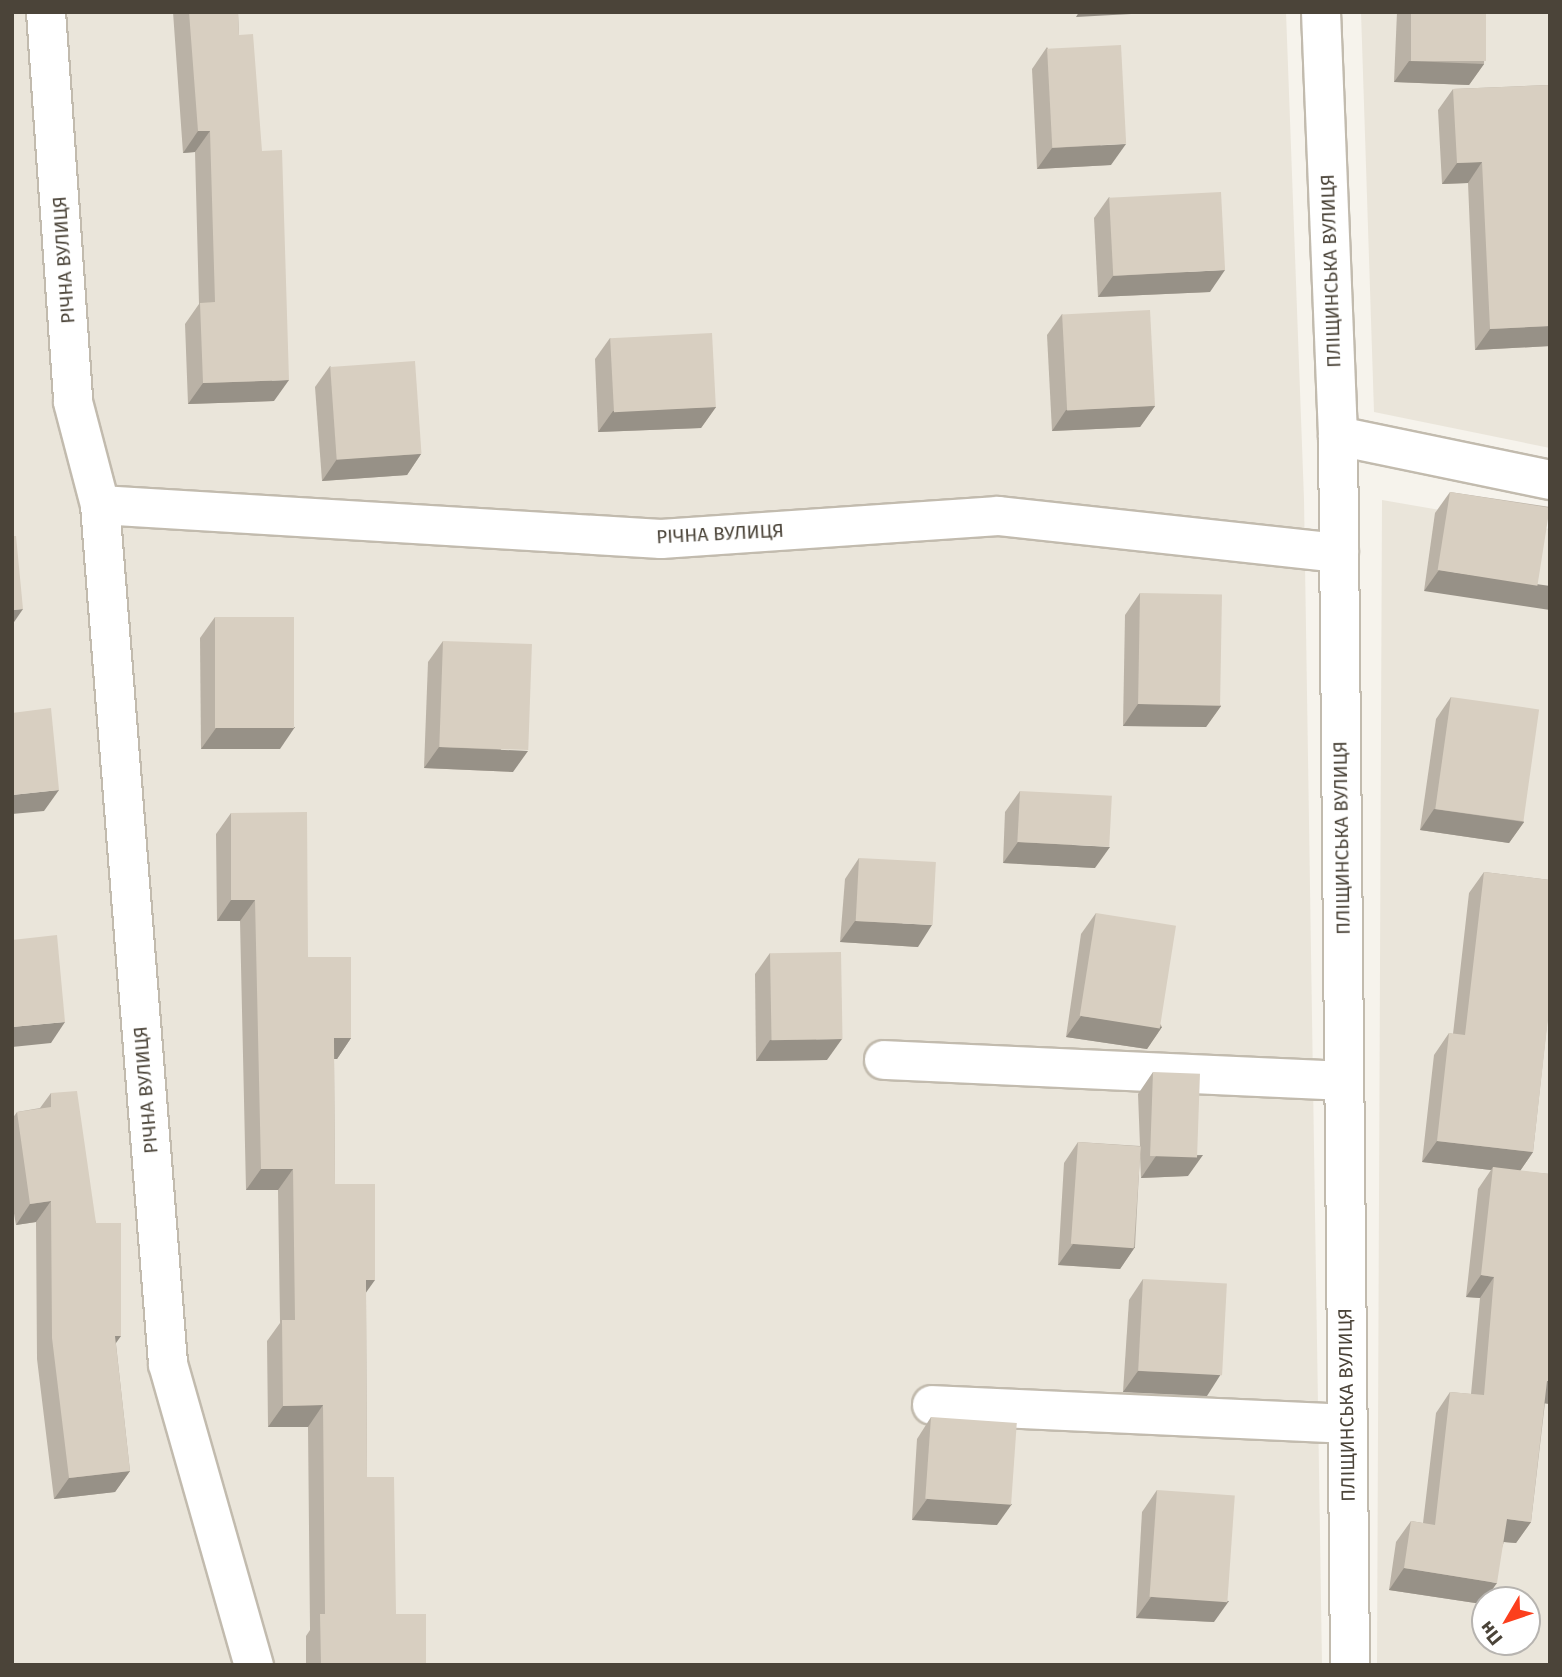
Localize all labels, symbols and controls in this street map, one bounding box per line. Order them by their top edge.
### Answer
street label: ПЛІЩИНСЬКА ВУЛИЦЯ [1316,174,1346,368]
street label: РІЧНА ВУЛИЦЯ [48,196,80,324]
street label: РІЧНА ВУЛИЦЯ [656,519,784,549]
street label: ПЛІЩИНСЬКА ВУЛИЦЯ [1329,741,1355,935]
street label: РІЧНА ВУЛИЦЯ [129,1025,163,1155]
street label: ПЛІЩИНСЬКА ВУЛИЦЯ [1334,1308,1360,1502]
north arrow [1471,1586,1541,1656]
text: Пн [1474,1617,1507,1650]

